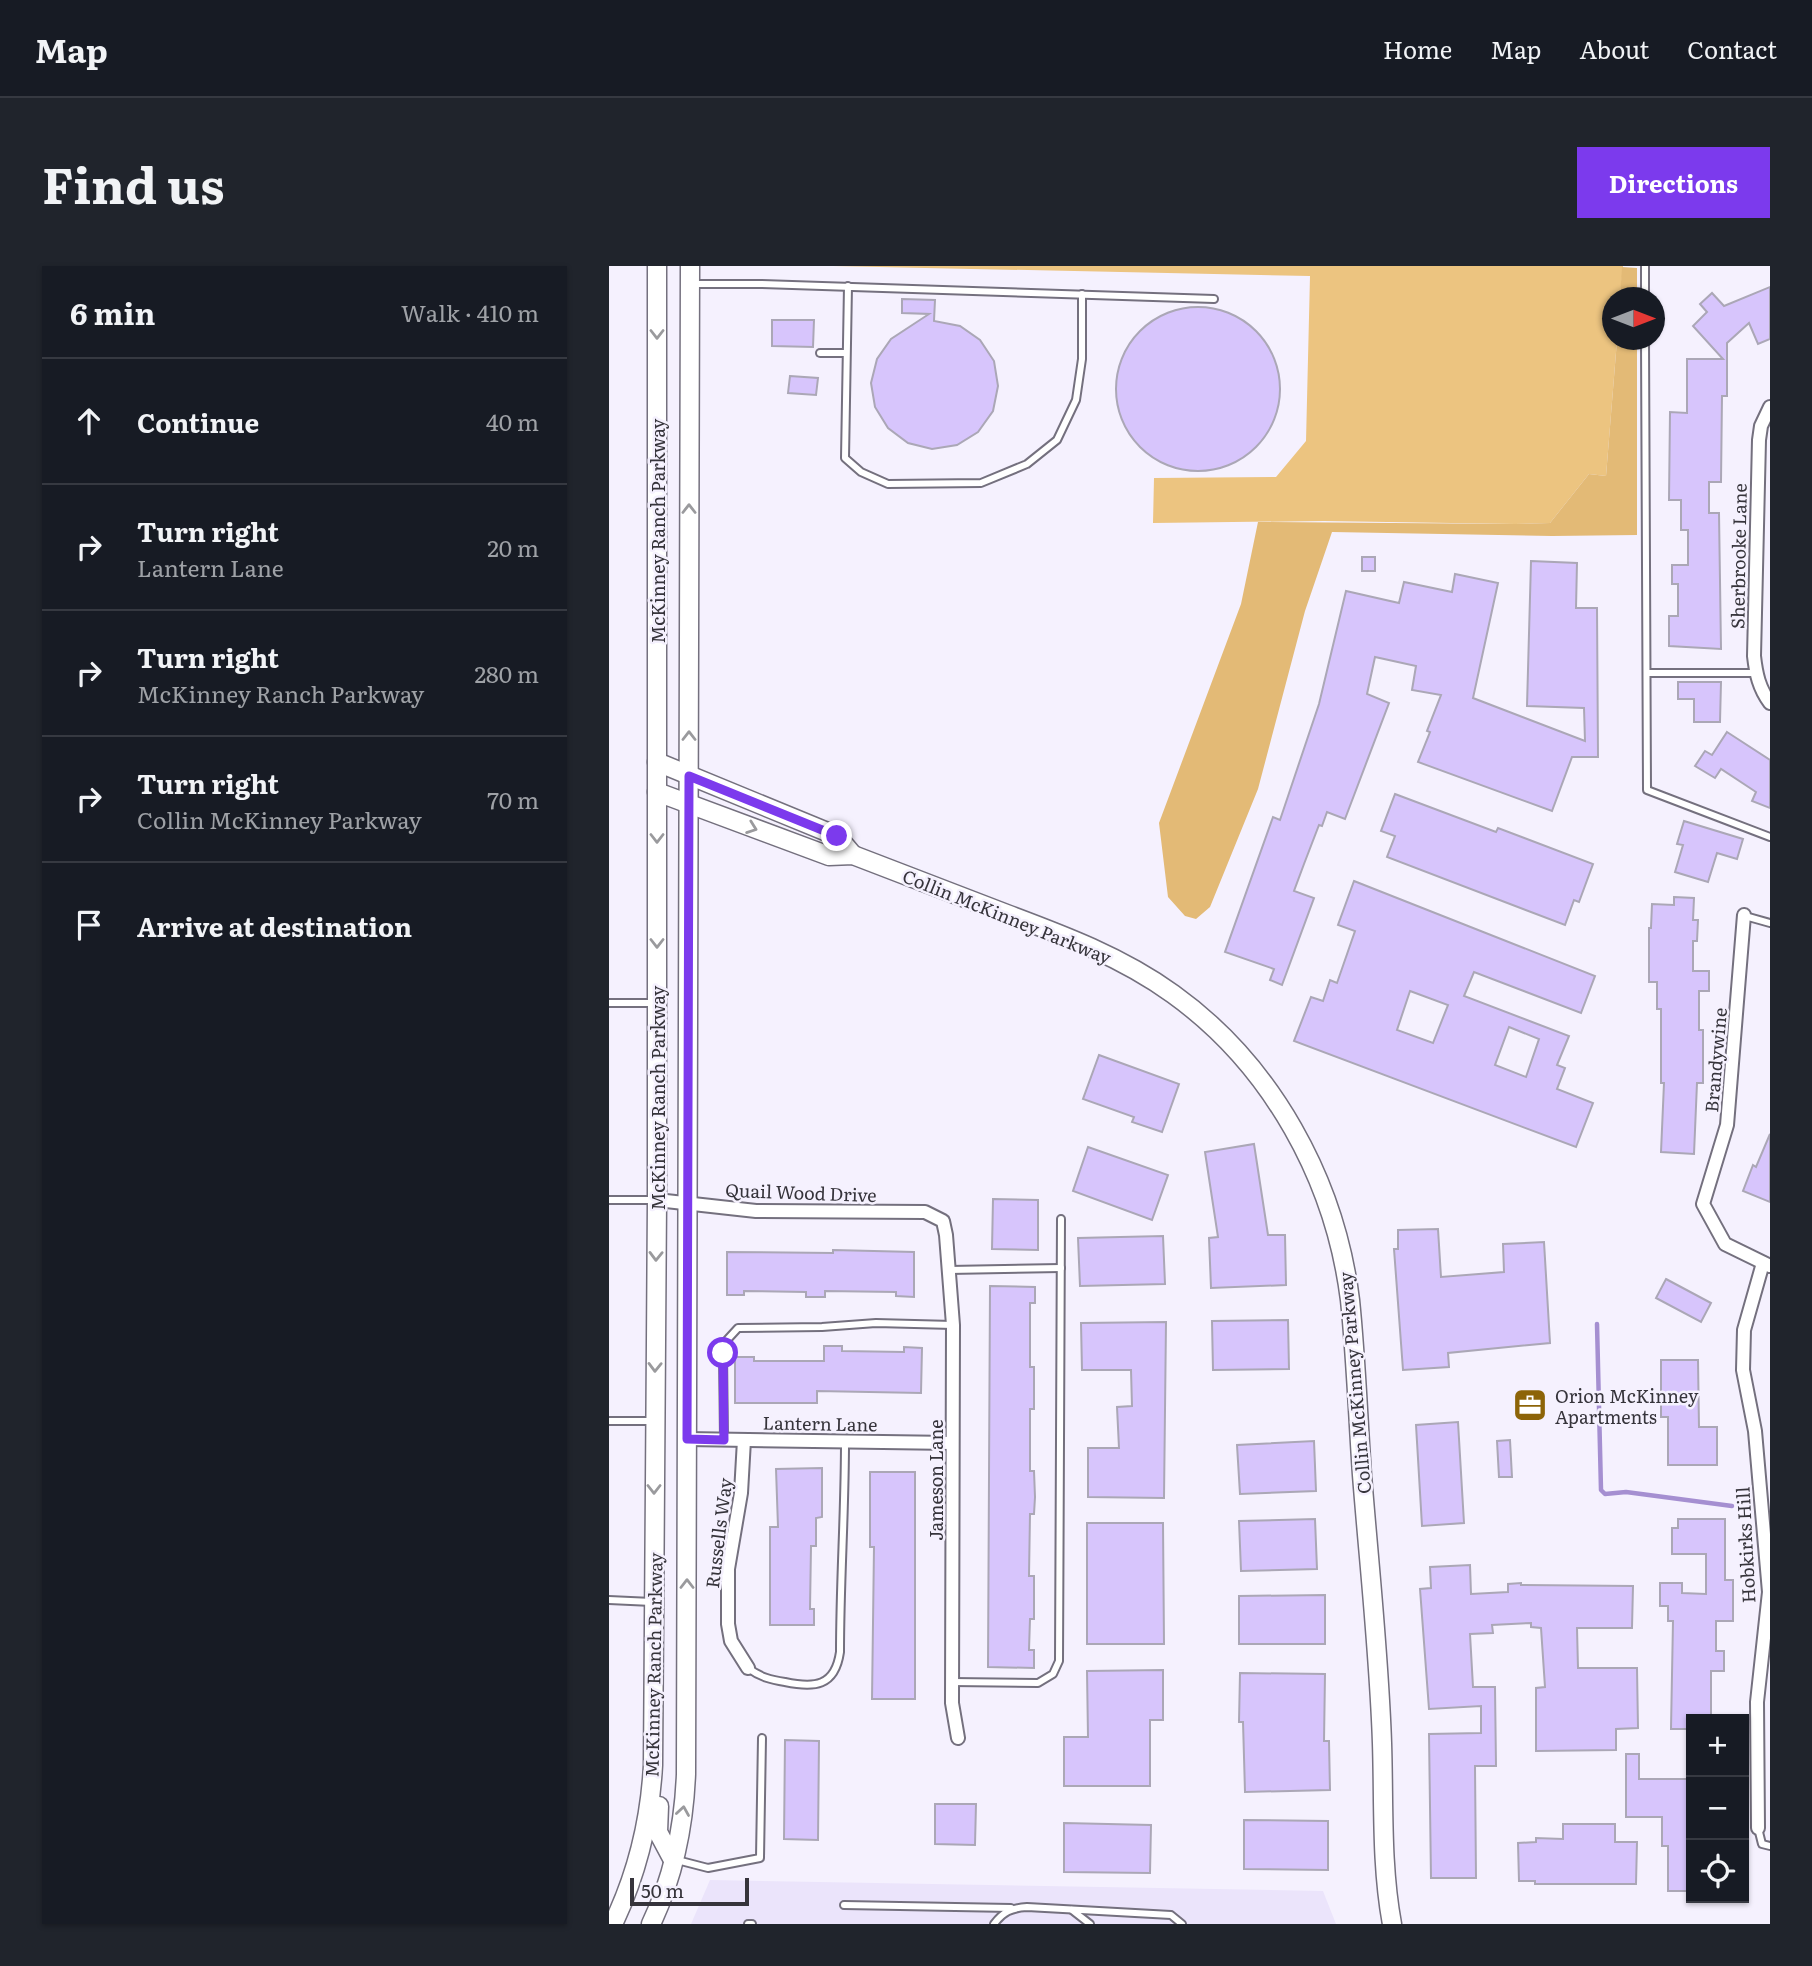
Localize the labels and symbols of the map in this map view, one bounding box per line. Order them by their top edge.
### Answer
north arrow [1602,287,1665,350]
one-way arrow [649,329,665,340]
street label: McKinney Ranch Parkway [644,418,671,643]
street label: Sherbrooke Lane [1723,483,1753,629]
one-way arrow [681,503,697,513]
one-way arrow [681,730,697,741]
one-way arrow [746,820,758,834]
route end [821,820,852,851]
one-way arrow [649,833,665,844]
street label: Collin McKinney Parkway [899,862,1116,970]
one-way arrow [649,938,665,949]
street label: McKinney Ranch Parkway [644,985,671,1210]
street label: Brandywine [1697,1006,1733,1114]
street label: Quail Wood Drive [725,1176,877,1208]
one-way arrow [648,1252,664,1262]
street label: Collin McKinney Parkway [1331,1270,1377,1495]
route start [707,1337,738,1368]
one-way arrow [647,1362,663,1372]
place label: Orion McKinney Apartments [1555,1382,1699,1430]
office icon: Orion McKinney Apartments [1511,1386,1549,1424]
street label: Lantern Lane [762,1408,878,1438]
street label: Jameson Lane [922,1419,949,1541]
street label: Russells Way [698,1476,738,1590]
one-way arrow [647,1484,662,1495]
street label: Hobkirks Hill [1728,1486,1762,1604]
street label: McKinney Ranch Parkway [638,1552,668,1778]
one-way arrow [679,1578,695,1589]
one-way arrow [675,1806,690,1817]
scale bar [630,1875,749,1907]

